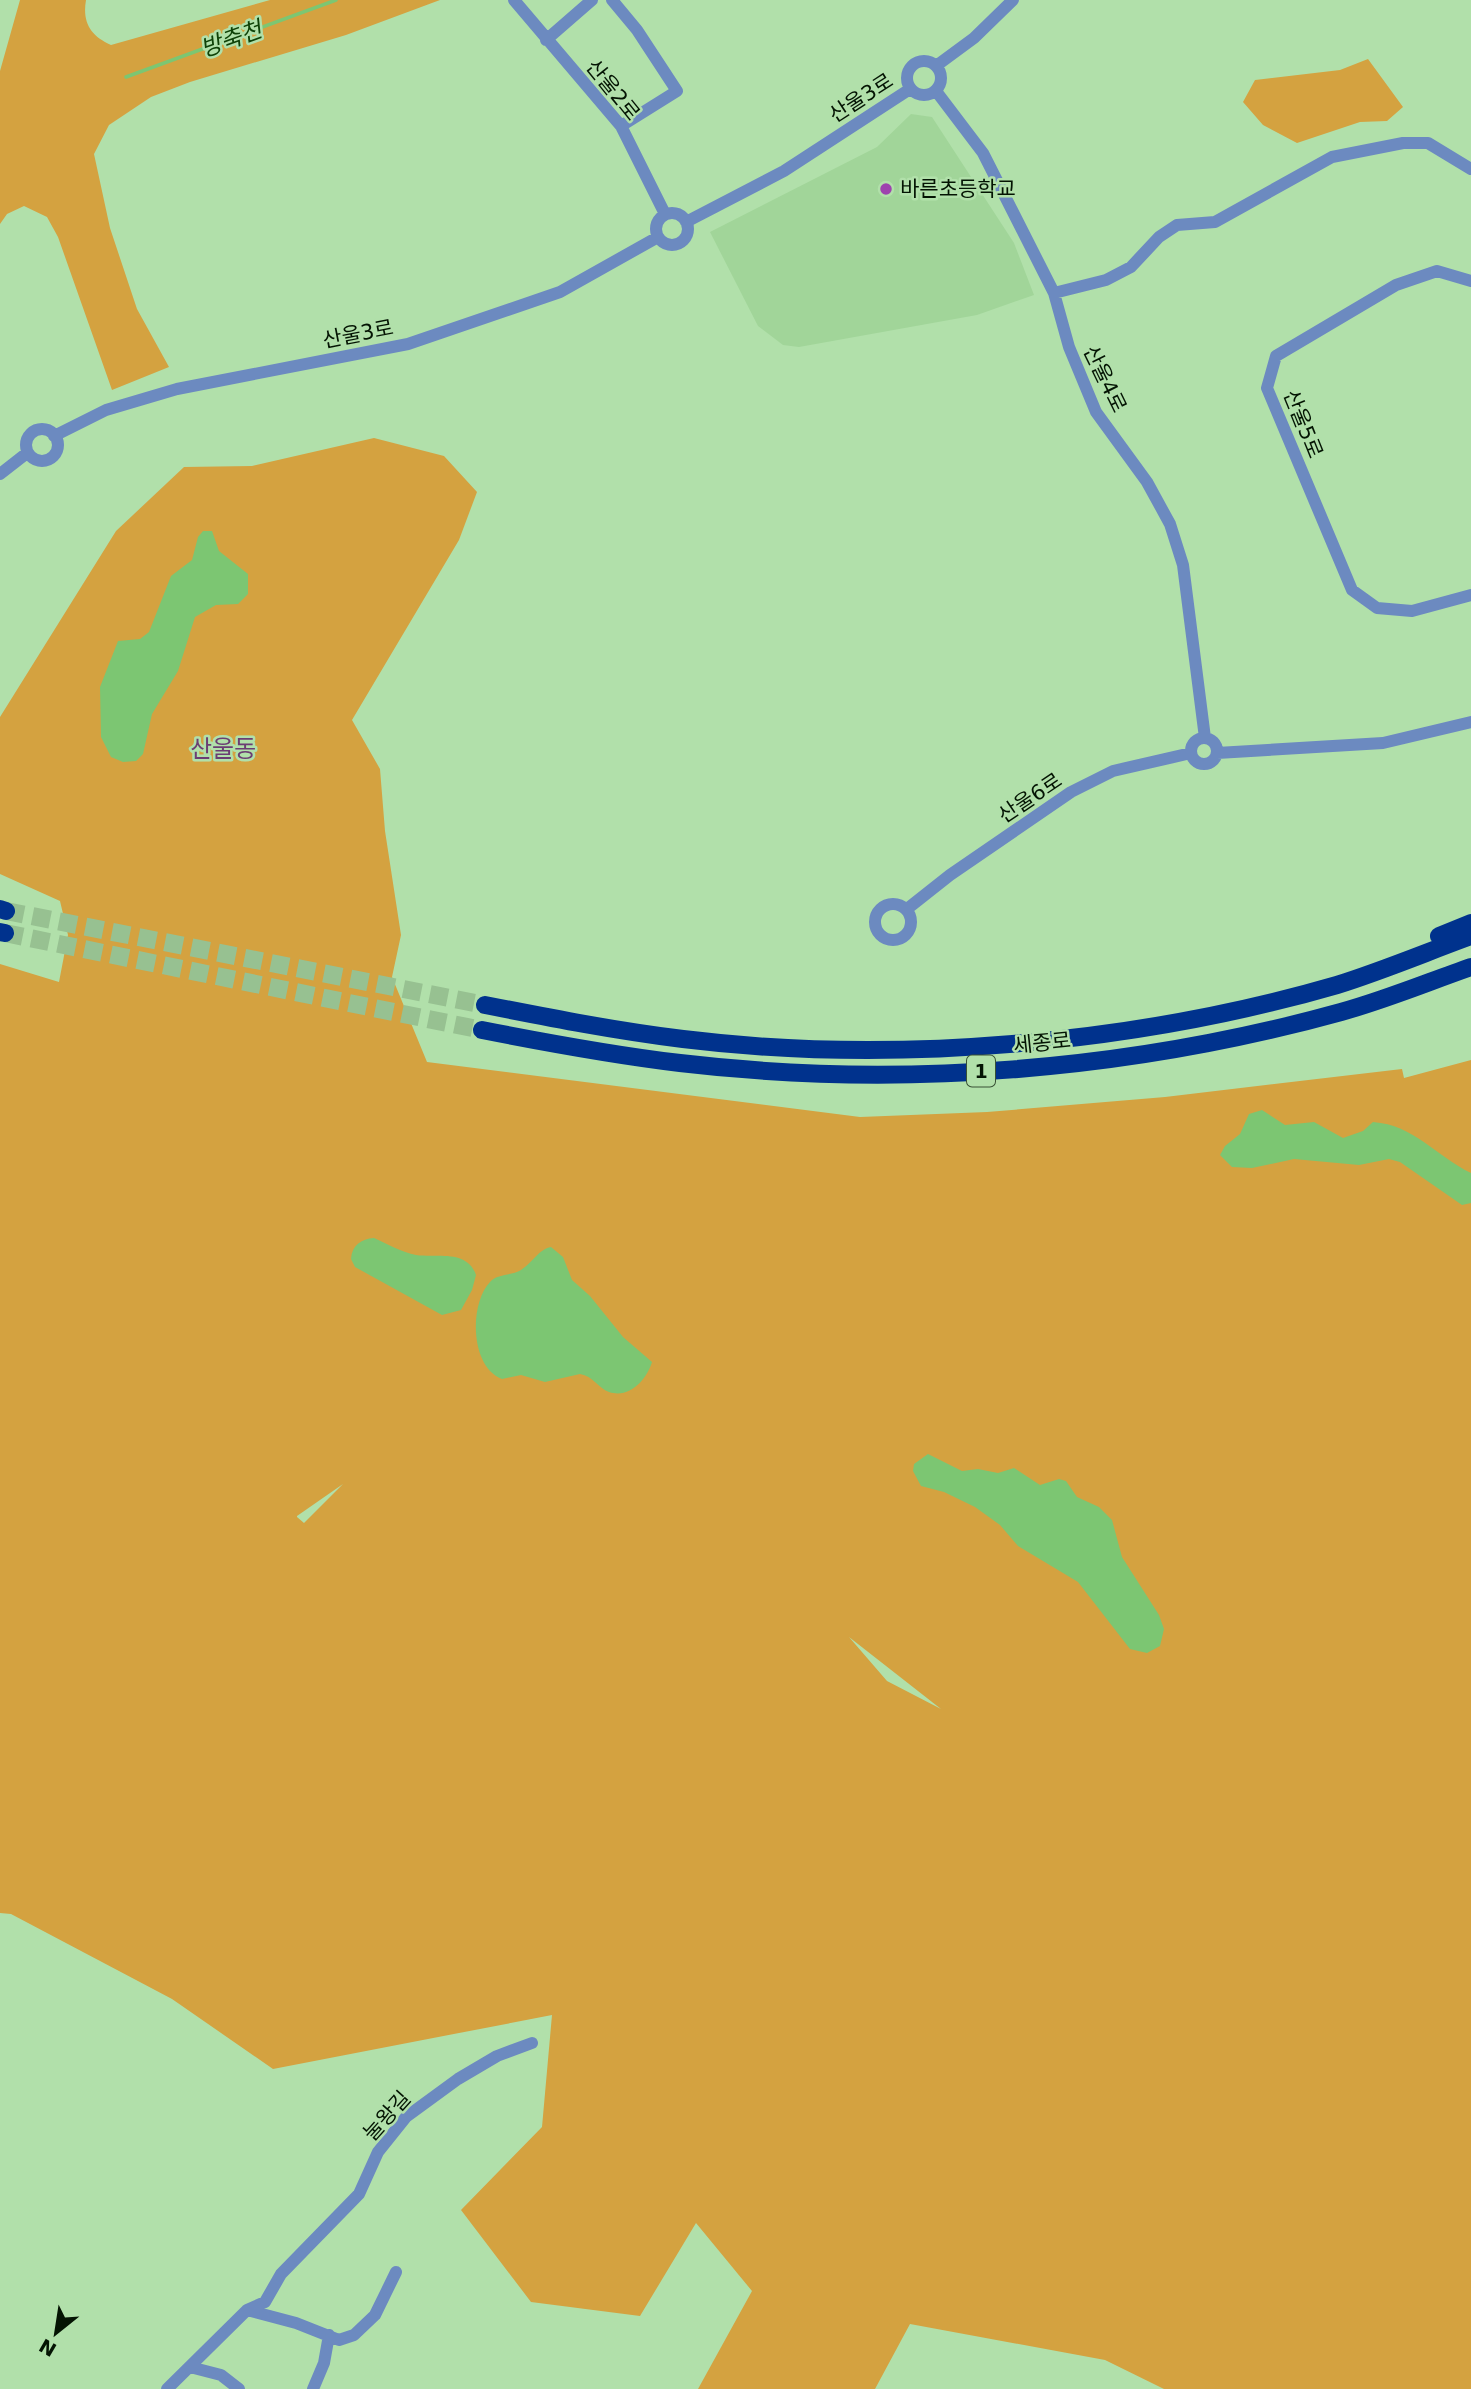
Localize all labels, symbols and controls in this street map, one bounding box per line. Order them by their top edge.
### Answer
water label: 방축천 [197,15,268,62]
street label: 산울2로 [581,55,645,125]
street label: 산울3로 [825,69,897,127]
place label: 바른초등학교 [900,177,1016,201]
marker: 바른초등학교 [878,181,894,197]
street label: 산울3로 [321,315,395,353]
street label: 산울4로 [1079,342,1131,416]
street label: 산울5로 [1279,386,1327,462]
district label: 산울동 [190,735,256,763]
street label: 산울6로 [994,768,1066,828]
street label: 세종로 [1012,1028,1072,1058]
road number: 1 [967,1056,995,1086]
street label: 눌왕길 [359,2086,415,2146]
north arrow [21,2298,91,2368]
text: N [35,2334,60,2361]

